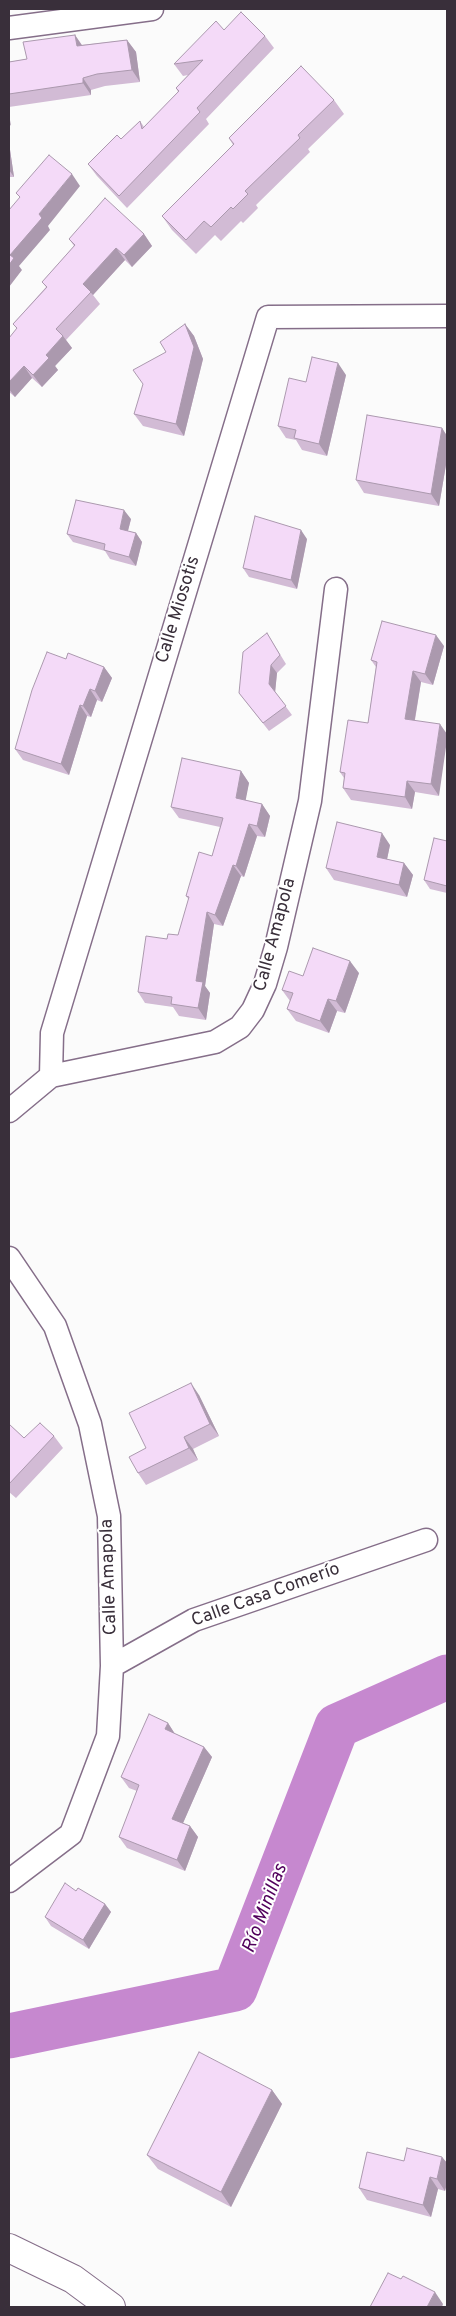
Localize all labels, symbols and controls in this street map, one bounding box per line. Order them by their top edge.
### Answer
street label: Calle Miosotis [152,554,206,666]
street label: Calle Amapola [251,876,301,994]
street label: Calle Amapola [97,1518,123,1636]
street label: Calle Casa Comerío [189,1559,343,1633]
water label: Río Minillas [239,1861,293,1957]

